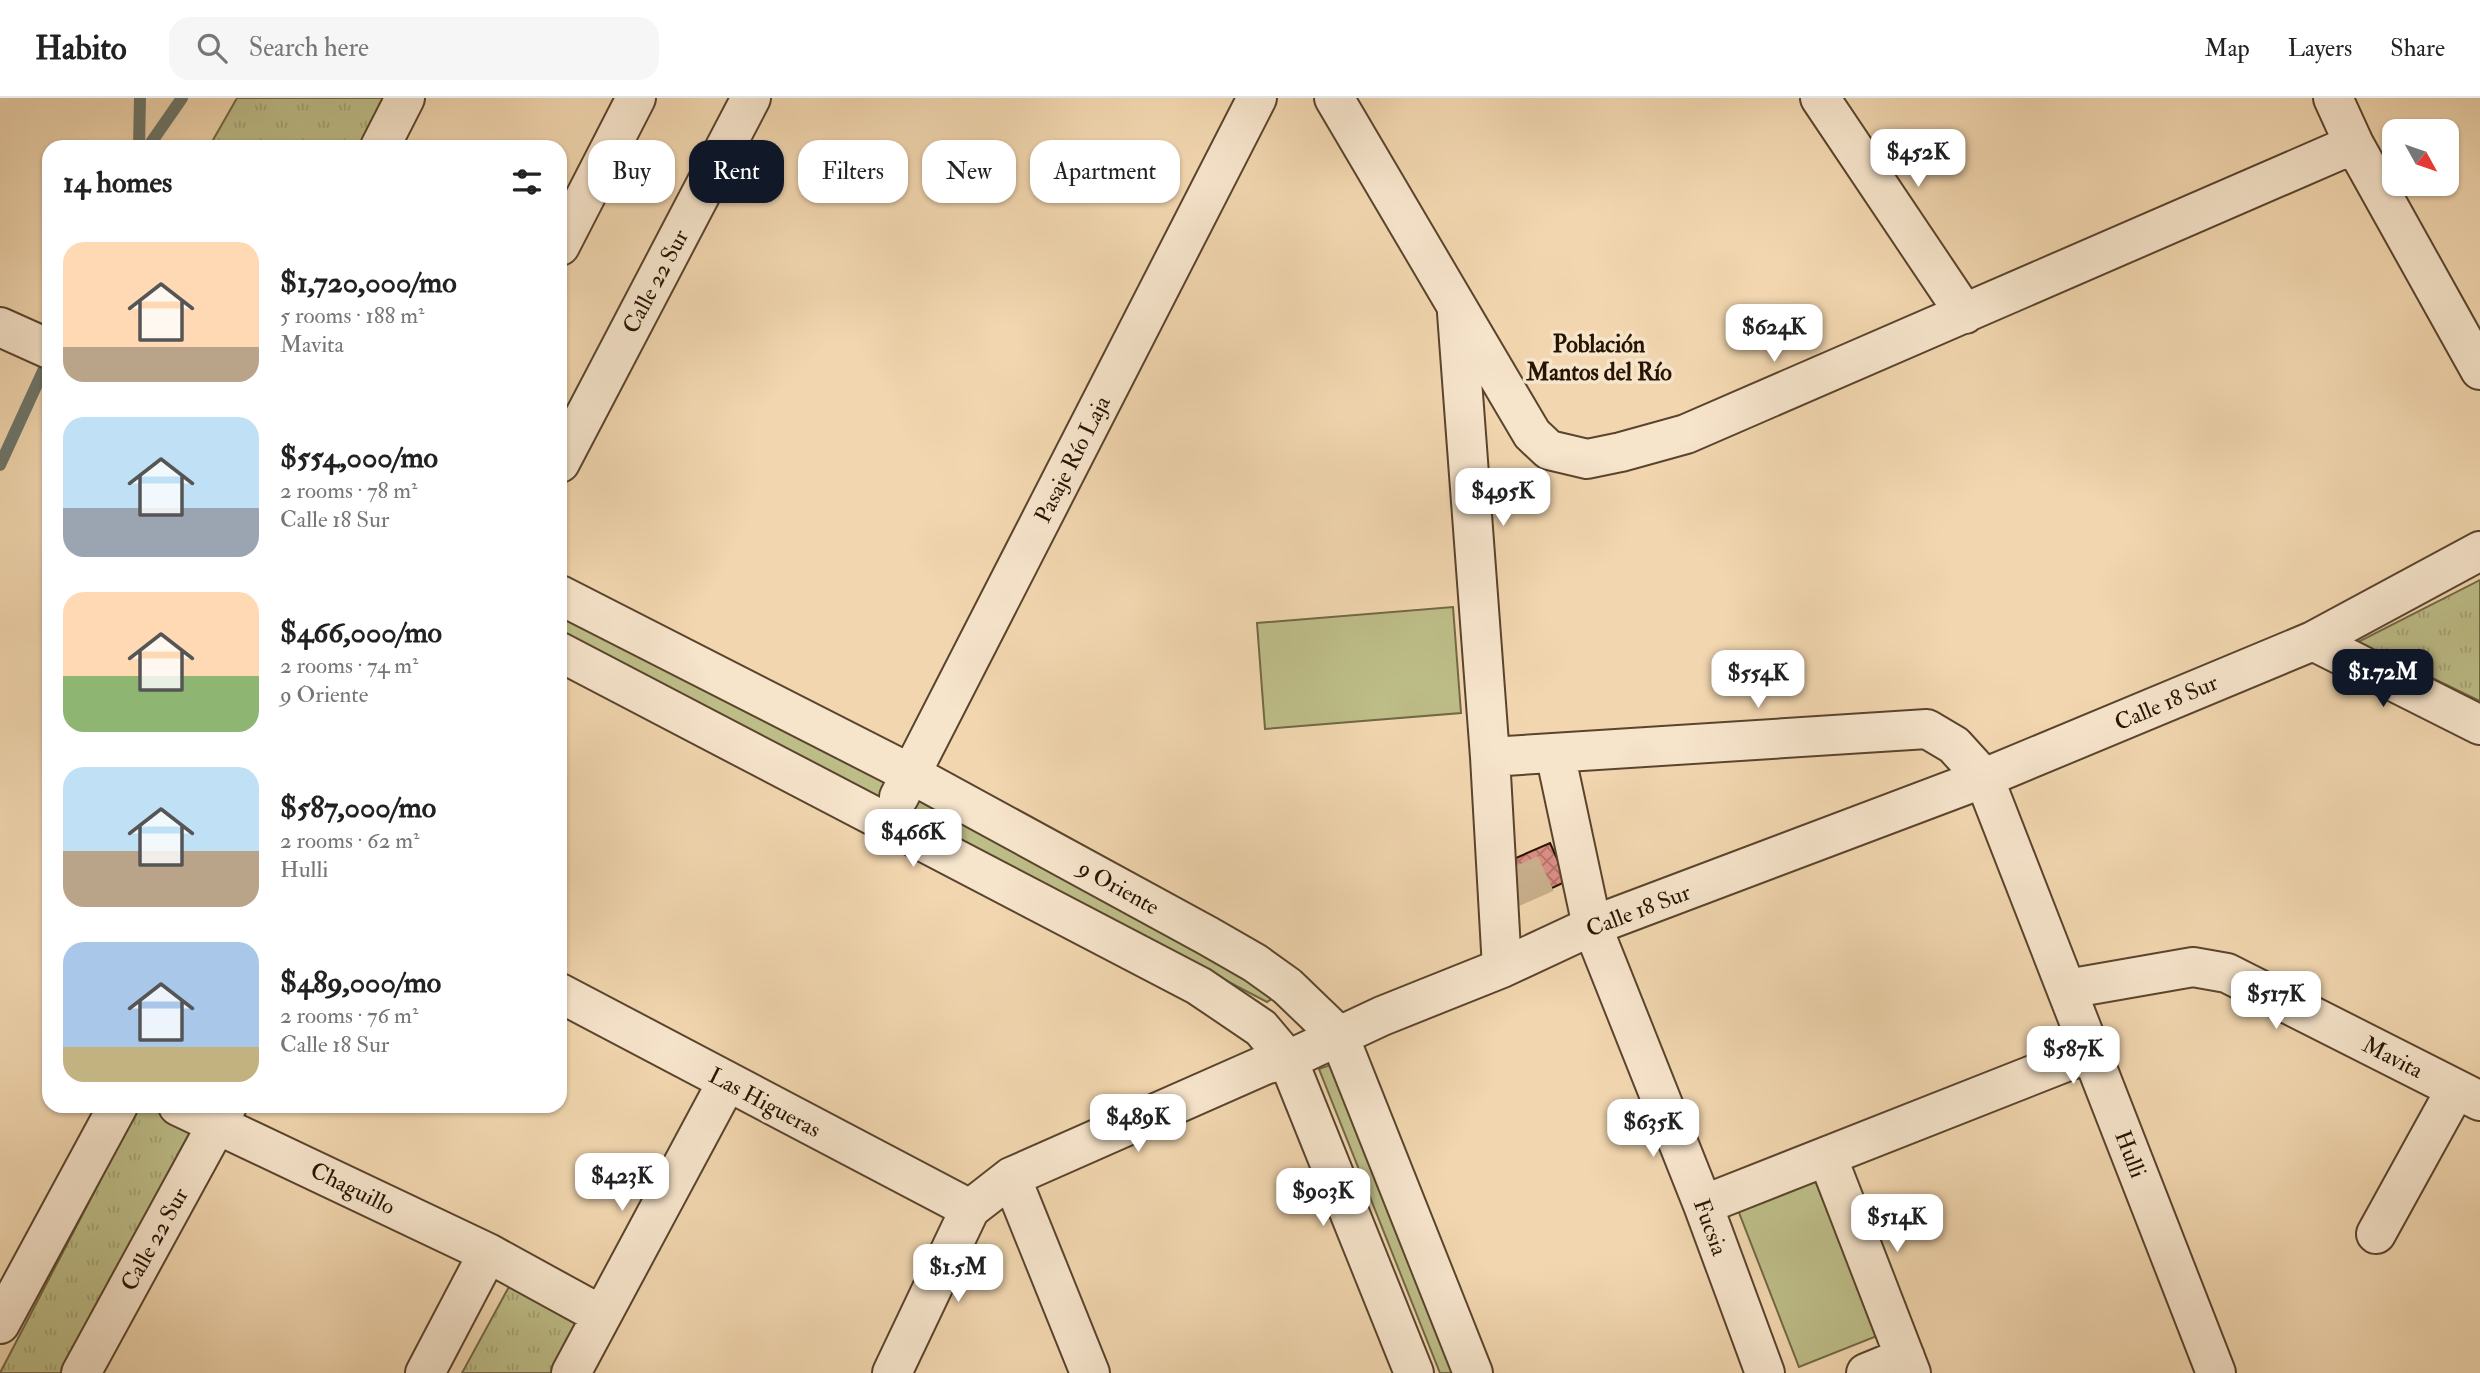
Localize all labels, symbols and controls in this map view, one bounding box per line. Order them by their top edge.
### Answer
search box [169,17,659,80]
text: Habito [35,28,127,69]
icon: search [193,29,231,67]
text: Search here [249,32,369,64]
text: Map [2205,33,2250,64]
text: Layers [2288,33,2352,64]
text: Share [2390,33,2445,64]
north arrow [2382,119,2459,196]
map controls [2382,119,2459,196]
pin: $452K [1869,130,1967,189]
text: $452K [1886,137,1950,166]
chip: Buy [588,140,675,203]
chip: Rent [689,140,784,203]
chip: Filters [798,140,908,203]
chip: New [922,140,1016,203]
chip: Apartment [1030,140,1180,203]
icon: filters [508,163,546,201]
text: 14 homes [63,164,172,201]
street label: Calle 22 Sur [616,224,695,338]
text: $1,720,000/mo [280,264,457,301]
icon: home [119,270,203,354]
text: 5 rooms · 188 m² [280,301,424,330]
pin: $624K [1725,304,1823,364]
text: $624K [1742,312,1806,341]
district label: Población Mantos del Río [1525,329,1672,388]
text: Mavita [280,330,344,359]
street label: Pasaje Río Laja [1028,390,1117,528]
text: $554,000/mo [280,439,438,476]
icon: home [119,445,203,529]
pin: $495K [1454,468,1552,528]
text: 2 rooms · 78 m² [280,476,418,505]
text: $495K [1471,476,1535,505]
text: Calle 18 Sur [280,505,389,534]
text: $466,000/mo [280,614,442,651]
icon: home [119,620,203,704]
pin: $554K [1709,650,1807,710]
pin: $1.72M [2326,650,2440,709]
text: 2 rooms · 74 m² [280,651,419,680]
text: $1.72M [2348,657,2418,686]
text: $554K [1727,658,1789,687]
street label: Calle 18 Sur [2110,668,2223,737]
text: 9 Oriente [280,680,368,709]
text: $587,000/mo [280,789,436,826]
icon: home [119,795,203,879]
pin: $466K [864,810,962,869]
text: $466K [881,817,945,846]
text: 2 rooms · 62 m² [280,826,419,855]
street label: 9 Oriente [1071,852,1165,922]
text: Hulli [280,855,328,884]
street label: Calle 18 Sur [1582,877,1695,944]
text: $489,000/mo [280,964,441,1001]
icon: home [119,970,203,1054]
pin: $517K [2227,972,2325,1031]
text: $517K [2247,979,2305,1008]
text: 2 rooms · 76 m² [280,1001,418,1030]
pin: $587K [2024,1026,2122,1086]
text: Calle 18 Sur [280,1030,389,1059]
street label: Mavita [2358,1030,2428,1085]
text: $587K [2043,1034,2103,1063]
street label: Las Higueras [704,1061,826,1144]
pin: $489K [1089,1094,1187,1154]
pin: $635K [1604,1100,1702,1159]
text: $489K [1106,1102,1170,1131]
text: $635K [1623,1107,1683,1136]
street label: Hulli [2108,1126,2153,1182]
pin: $423K [573,1154,671,1213]
street label: Chaguillo [306,1156,400,1221]
text: $423K [591,1161,653,1190]
pin: $903K [1274,1168,1372,1228]
text: $903K [1292,1176,1354,1205]
street label: Calle 22 Sur [114,1182,195,1296]
pin: $514K [1848,1194,1946,1254]
street label: Fucsia [1687,1195,1734,1260]
text: $514K [1867,1202,1927,1231]
pin: $1.5M [909,1244,1007,1304]
text: $1.5M [929,1252,987,1281]

